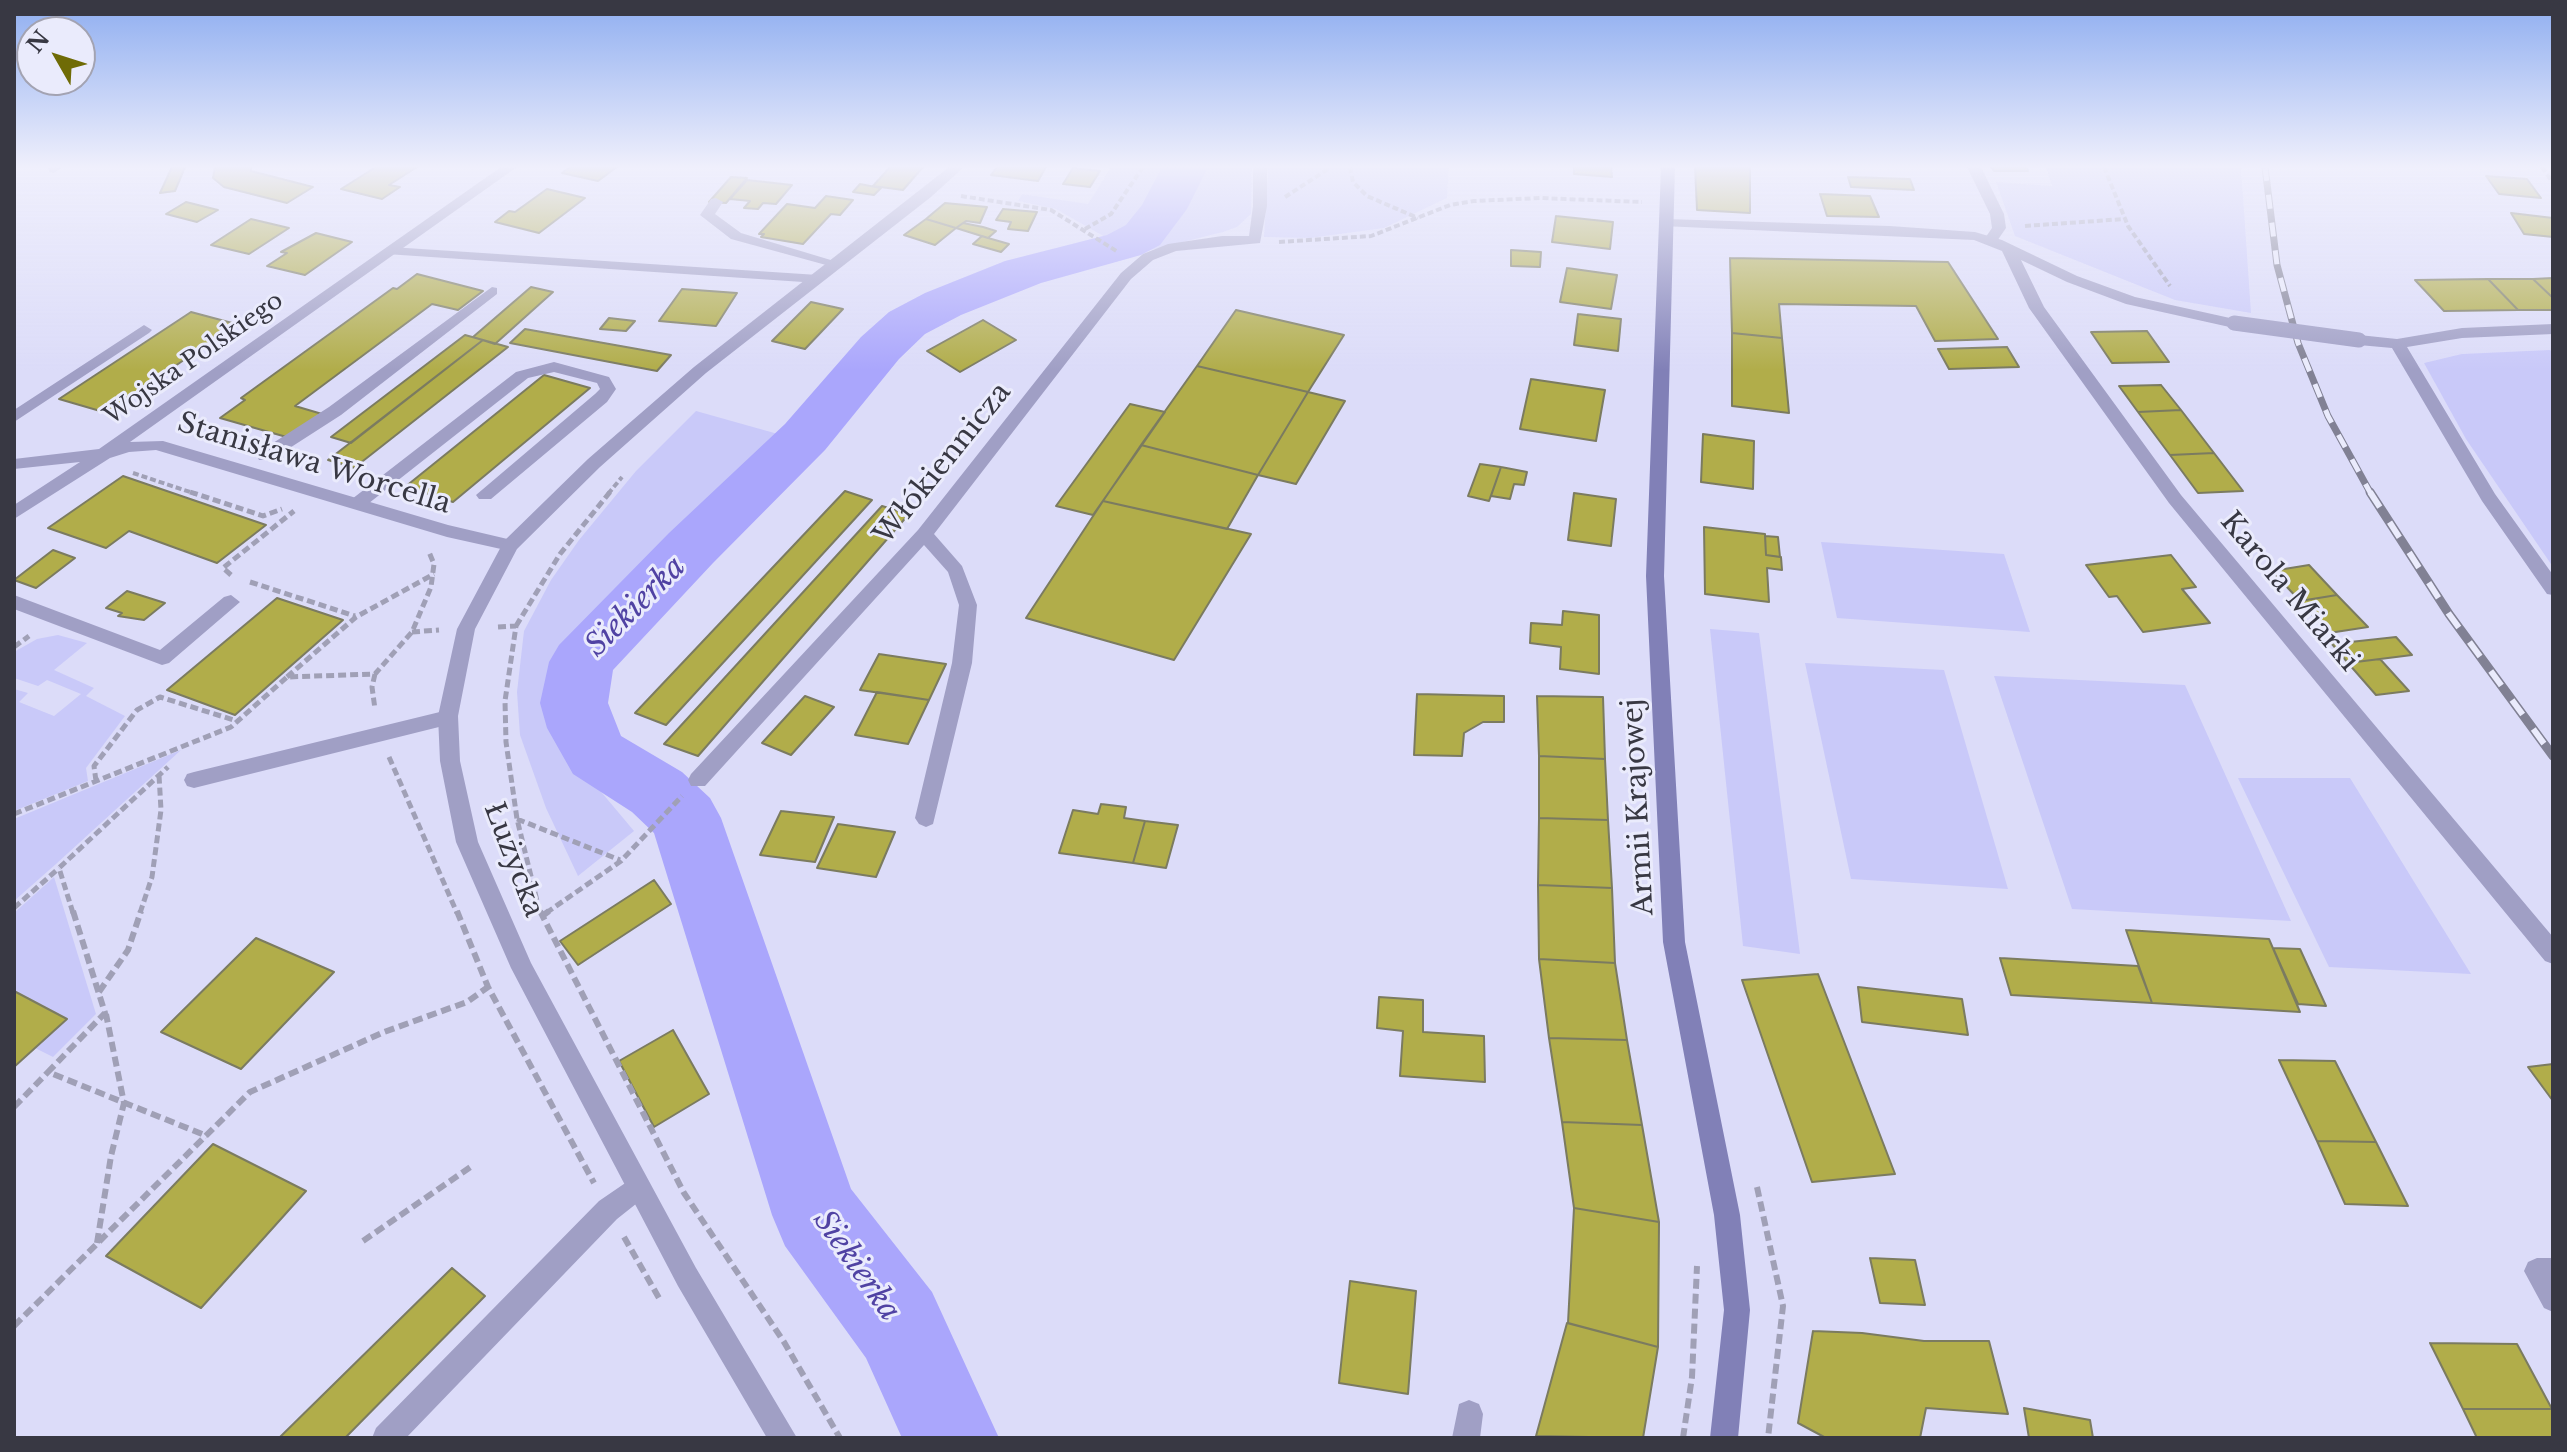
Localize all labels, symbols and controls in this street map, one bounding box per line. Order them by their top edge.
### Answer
north arrow [16,16,96,96]
text: N [22,25,56,58]
street label: Wojska Polskiego [99,286,289,432]
street label: Włókiennicza [868,376,1018,552]
street label: Stanisława Worcella [173,406,455,522]
street label: Karola Miarki [2213,506,2365,678]
water label: Siekierka [578,549,694,665]
street label: Armii Krajowej [1617,698,1661,916]
street label: Łużycka [476,798,550,922]
water label: Siekierka [805,1204,907,1328]

